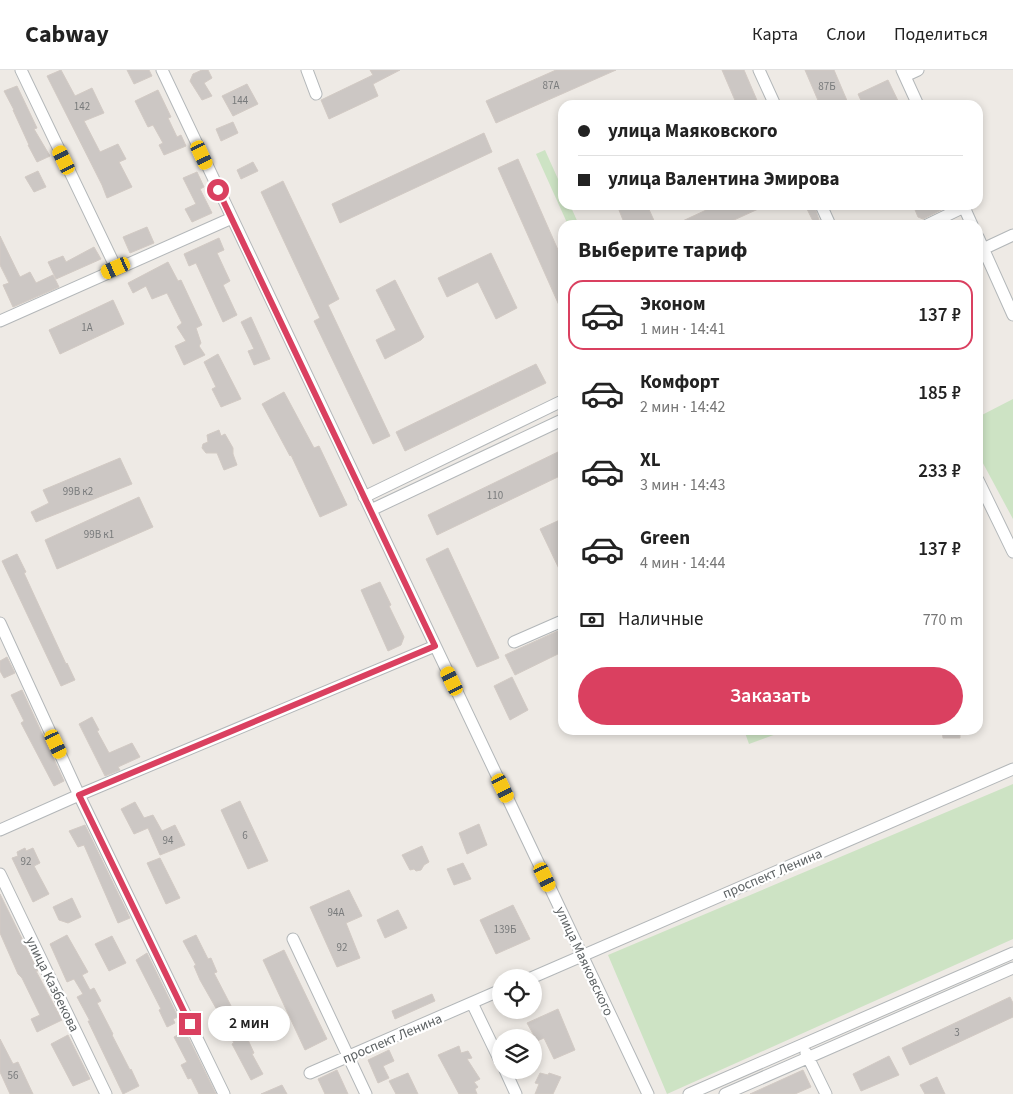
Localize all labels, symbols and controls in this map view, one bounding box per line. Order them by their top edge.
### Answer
text: Cabway [25,17,109,52]
text: Карта [752,22,798,47]
text: Слои [826,22,866,47]
text: Поделиться [894,22,988,47]
house number: 87А [543,78,559,93]
house number: 87Б [818,79,836,94]
house number: 144 [232,93,249,108]
house number: 142 [74,99,90,114]
text: улица Маяковского [608,118,778,145]
car [188,138,215,172]
car [50,143,77,177]
text: улица Валентина Эмирова [608,166,840,193]
route start [207,179,229,201]
text: Выберите тариф [578,234,748,266]
car [99,255,132,281]
text: Эконом [640,291,706,318]
icon: car [580,293,625,338]
text: 137 ₽ [918,302,961,329]
text: 1 мин · 14:41 [640,318,726,340]
house number: 1А [81,320,93,335]
text: Комфорт [640,369,720,396]
icon: car [580,371,625,416]
text: 185 ₽ [918,380,961,407]
text: 2 мин · 14:42 [640,396,726,418]
text: XL [640,447,661,474]
icon: car [580,449,625,494]
text: 233 ₽ [918,458,961,485]
text: 3 мин · 14:43 [640,474,726,496]
house number: 99В к2 [63,484,93,499]
house number: 110 [487,488,503,503]
text: Green [640,525,690,552]
house number: 99В к1 [84,527,114,542]
icon: car [580,527,625,572]
text: 137 ₽ [918,536,961,563]
text: 4 мин · 14:44 [640,552,726,574]
icon: cash [578,606,606,634]
text: Наличные [618,606,703,633]
text: 770 m [923,609,963,631]
car [438,664,465,698]
button: Заказать [578,667,963,725]
car [42,727,69,761]
car [489,771,516,805]
house number: 6 [242,828,248,843]
house number: 94 [163,833,174,848]
street label: проспект Ленина [719,844,825,904]
house number: 92 [21,854,31,869]
car [531,860,558,894]
street label: улица Маяковского [550,903,618,1019]
house number: 94А [328,905,344,920]
house number: 139Б [494,922,516,937]
street label: улица Казбекова [20,933,84,1036]
house number: 92 [337,940,347,955]
map controls [492,969,542,1079]
button: locate [492,969,542,1019]
callout: 2 мин [208,1006,290,1042]
street label: проспект Ленина [339,1009,445,1069]
text: 2 мин [229,1012,269,1034]
route end [179,1013,201,1035]
house number: 3 [954,1025,960,1040]
button: layers [492,1029,542,1079]
house number: 56 [8,1068,19,1083]

